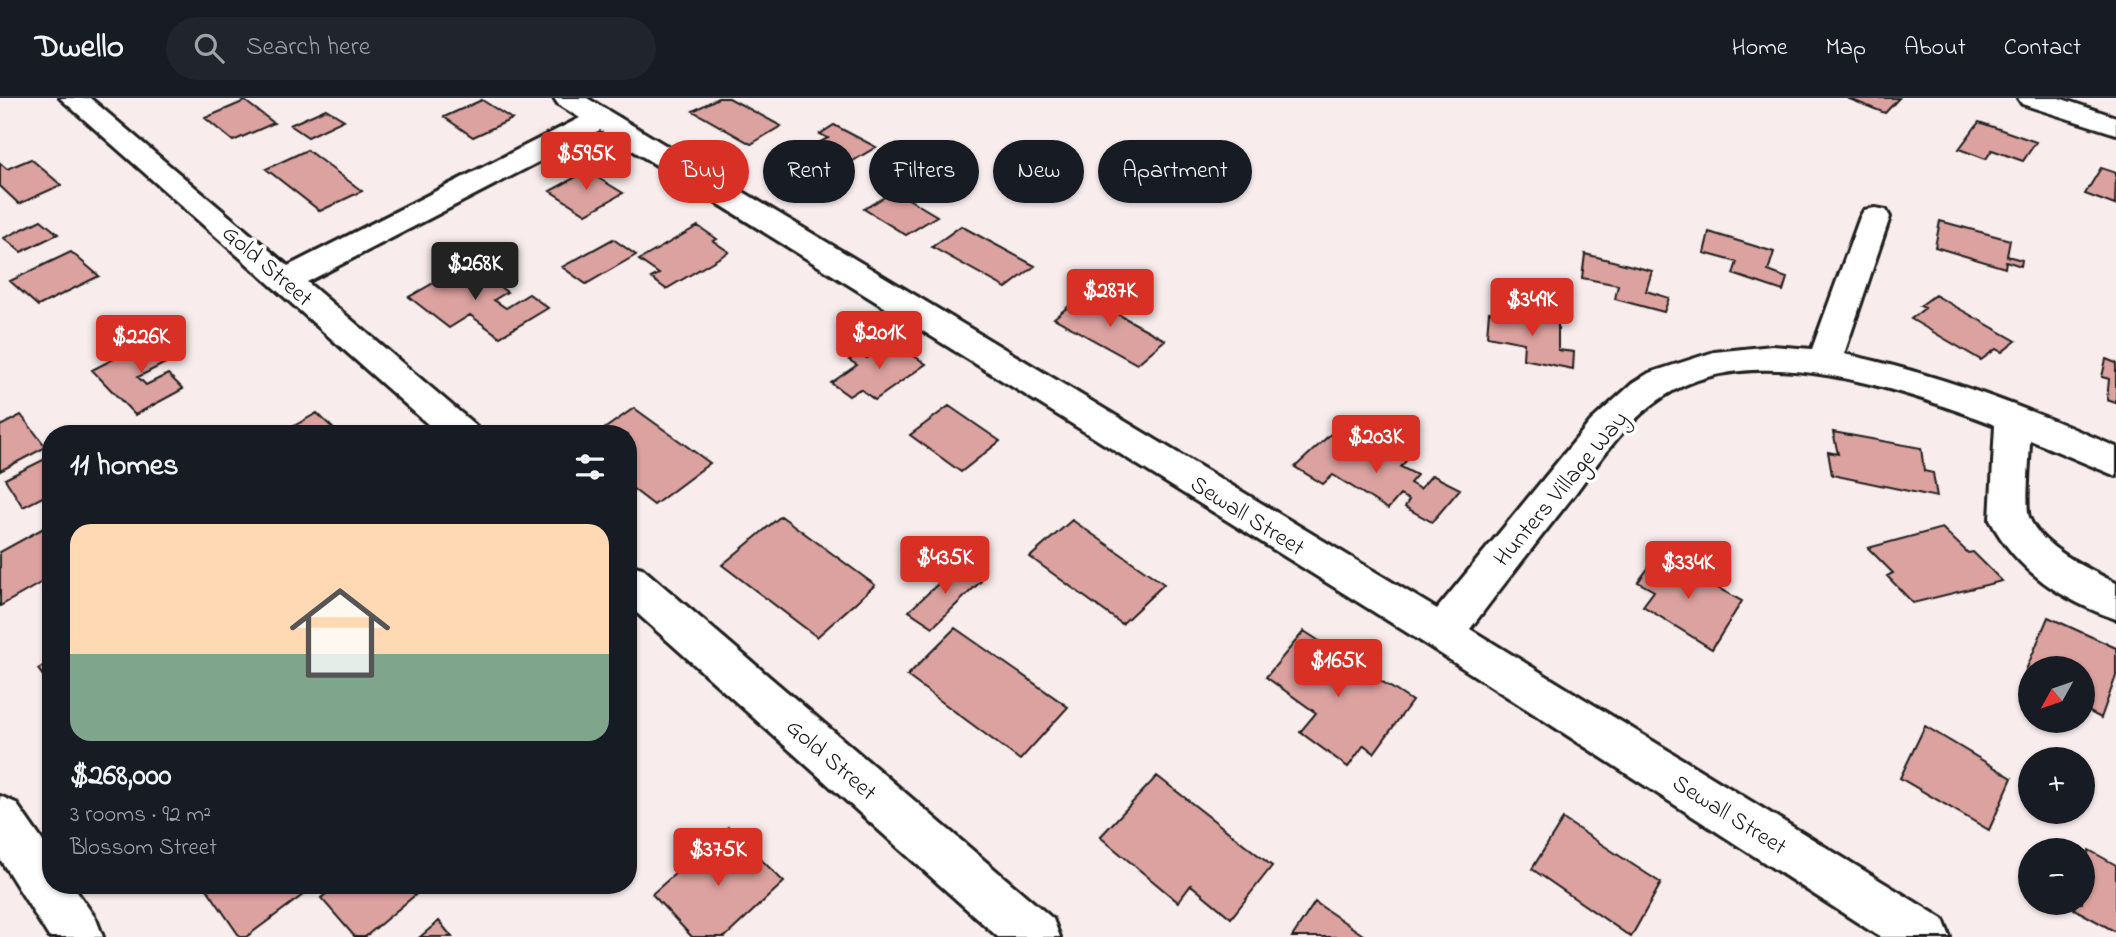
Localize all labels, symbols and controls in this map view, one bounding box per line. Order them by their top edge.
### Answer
search box [166,17,656,80]
text: Dwello [35,24,124,72]
icon: search [190,29,228,67]
text: Search here [246,29,370,67]
text: Home [1732,31,1788,66]
text: Map [1826,31,1866,66]
text: About [1904,31,1966,66]
text: Contact [2004,31,2081,66]
pin: $595K [537,132,635,192]
text: $595K [557,138,615,171]
chip: Buy [658,140,749,203]
chip: Rent [763,140,855,203]
chip: Filters [869,140,979,203]
chip: New [993,140,1084,203]
chip: Apartment [1098,140,1252,203]
street label: Gold Street [213,217,320,316]
pin: $268K [426,242,524,302]
text: $268K [447,248,503,281]
pin: $287K [1061,270,1159,329]
text: $287K [1083,275,1137,308]
pin: $349K [1483,278,1581,338]
text: $349K [1507,284,1557,317]
pin: $201K [830,312,928,371]
pin: $226K [92,316,190,375]
text: $201K [852,317,906,350]
text: $226K [112,321,170,354]
street label: Hunters Village Way [1486,404,1638,576]
pin: $203K [1327,416,1425,475]
text: $203K [1348,421,1404,454]
text: 11 homes [70,445,178,489]
icon: filters [571,448,609,486]
street label: Sewall Street [1183,468,1311,566]
pin: $435K [896,536,994,596]
text: $435K [916,542,974,575]
pin: $334K [1639,542,1737,601]
text: $334K [1661,547,1715,580]
icon: home [277,570,403,696]
pin: $165K [1289,640,1387,699]
text: $165K [1310,645,1366,678]
north arrow [2018,656,2095,733]
map controls [2018,656,2095,915]
street label: Gold Street [777,711,884,810]
button: + [2018,747,2095,824]
text: $268,000 [70,755,172,799]
street label: Sewall Street [1665,767,1793,865]
text: 3 rooms · 92 m² [70,799,211,832]
pin: $375K [669,828,767,888]
text: Blossom Street [70,832,217,865]
text: $375K [689,834,747,867]
button: − [2018,838,2095,915]

